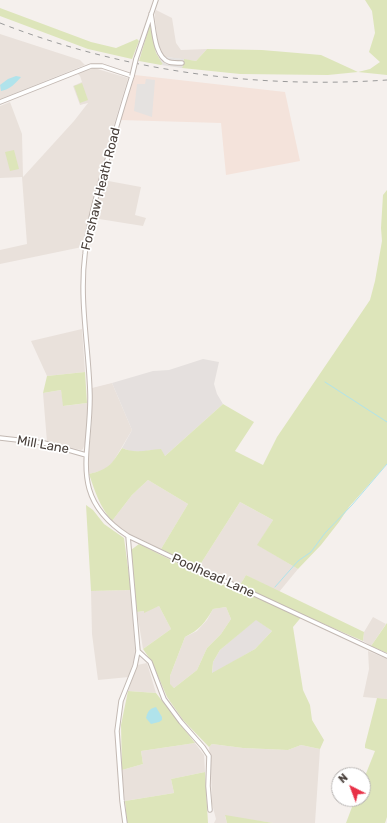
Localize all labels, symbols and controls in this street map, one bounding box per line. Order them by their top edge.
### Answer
street label: Forshaw Heath Road [78,126,124,252]
street label: Mill Lane [16,433,70,457]
street label: Poolhead Lane [169,551,257,601]
north arrow [331,767,371,807]
text: N [336,771,351,786]

